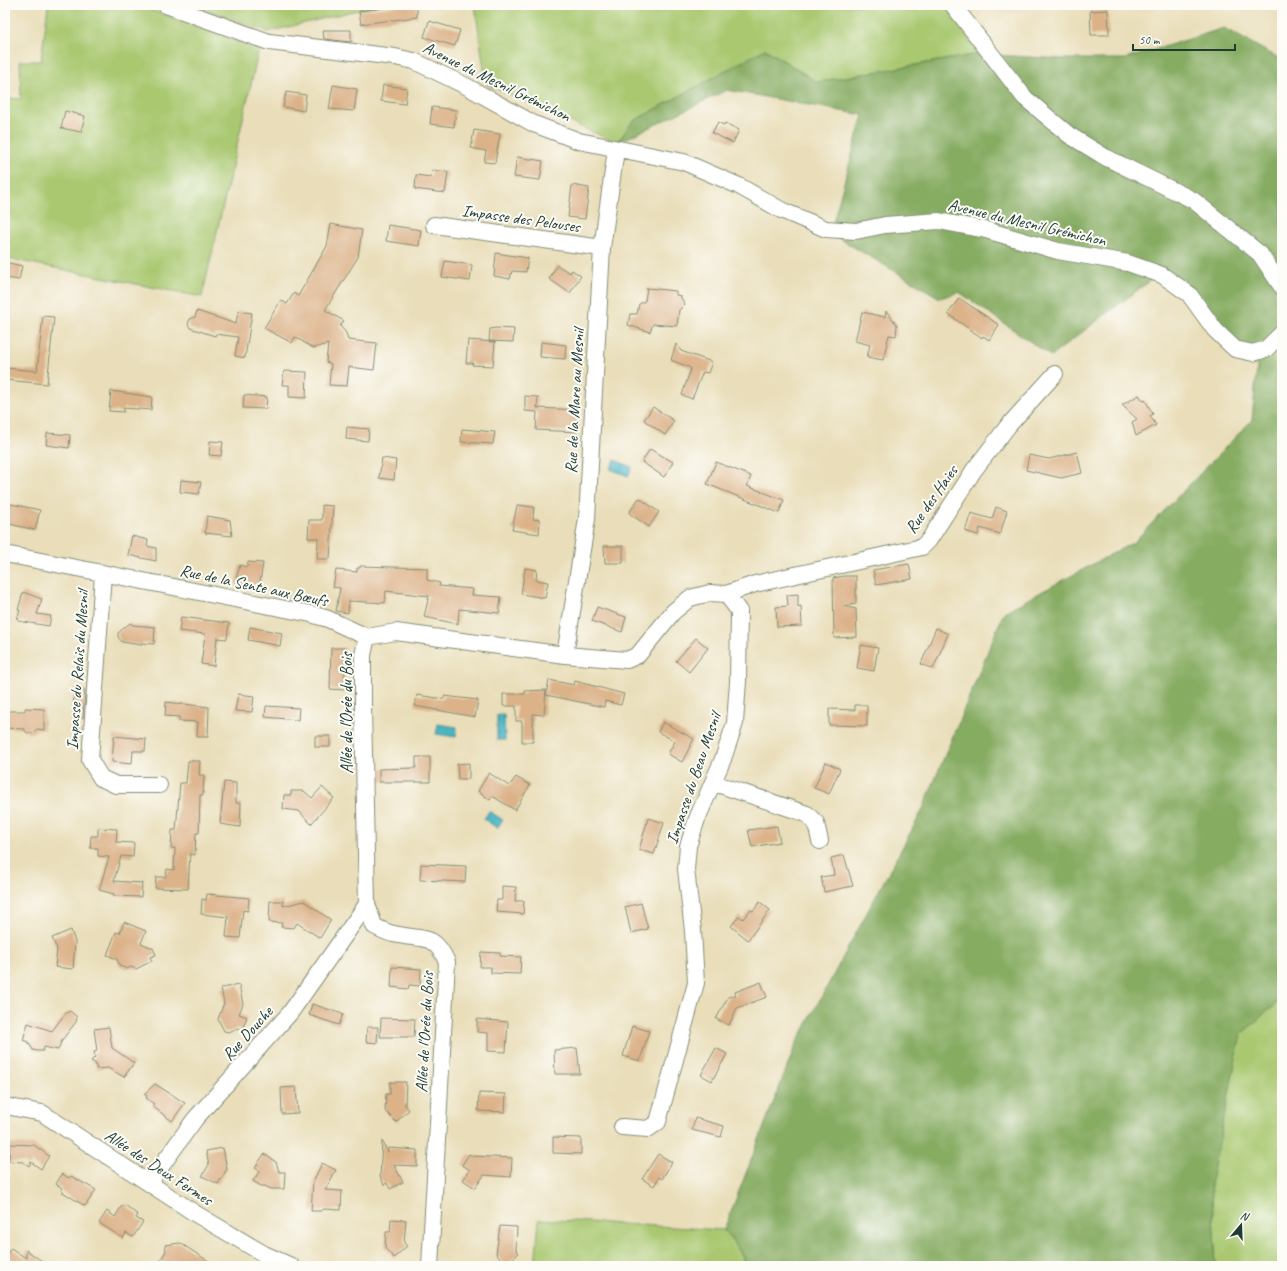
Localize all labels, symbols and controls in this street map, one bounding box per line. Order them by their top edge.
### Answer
scale bar [1133,26,1235,52]
text: 50 m [1139,32,1161,48]
street label: Avenue du Mesnil Grémichon [420,37,575,127]
street label: Avenue du Mesnil Grémichon [946,194,1109,251]
street label: Impasse des Pelouses [461,200,584,237]
street label: Rue de la Mare au Mesnil [560,325,589,474]
street label: Rue des Haies [900,459,964,537]
street label: Rue de la Sente aux Bœufs [178,560,331,612]
street label: Impasse du Relais du Mesnil [61,586,94,751]
street label: Allée de l'Orée du Bois [336,651,357,774]
street label: Impasse du Beau Mesnil [661,707,727,847]
street label: Allée de l'Orée du Bois [411,970,438,1093]
street label: Rue Douche [218,1001,278,1065]
street label: Allée des Deux Fermes [101,1125,218,1211]
north arrow [1221,1205,1261,1245]
text: N [1239,1208,1252,1224]

